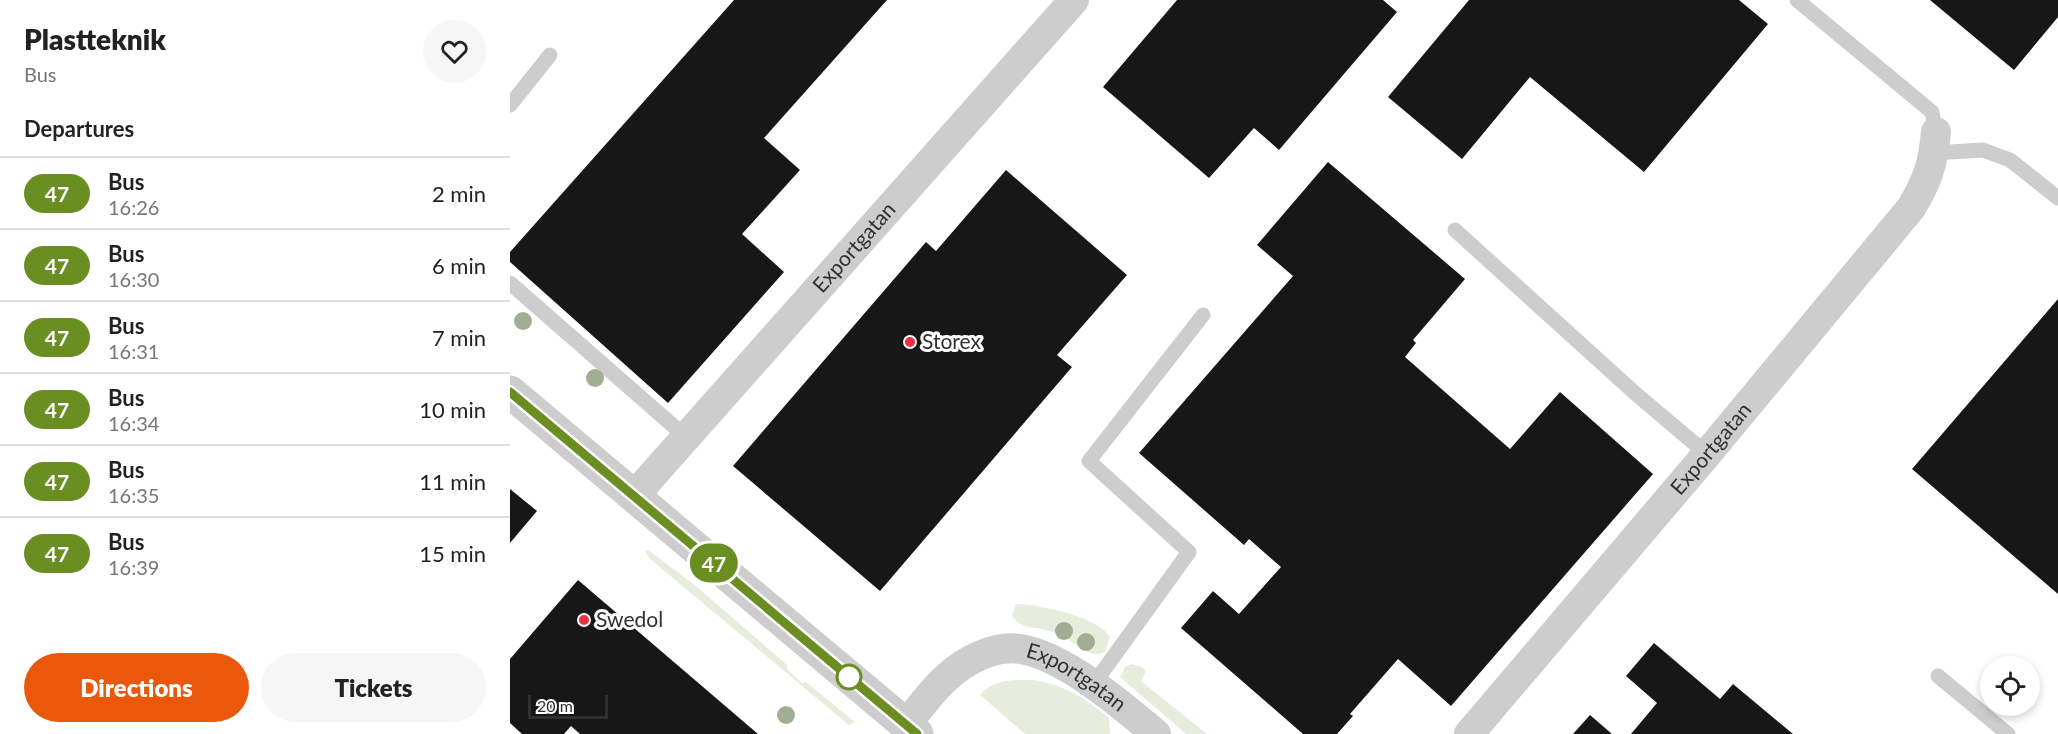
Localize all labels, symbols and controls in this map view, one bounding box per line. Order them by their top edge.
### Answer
button: heart [423,20,486,83]
text: Plastteknik [24,22,166,56]
text: Bus [24,62,57,86]
text: Departures [24,115,134,142]
text: Bus [108,168,144,195]
text: 2 min [432,180,486,207]
text: 47 [45,181,69,206]
text: 16:26 [108,195,159,219]
street label: Exportgatan [807,196,900,297]
text: Bus [108,240,144,267]
text: 6 min [432,252,486,279]
text: 47 [45,253,69,278]
text: 16:30 [108,267,159,291]
text: Bus [108,312,144,339]
text: 7 min [432,324,486,351]
text: 47 [45,325,69,350]
place label: Storex [922,328,981,353]
marker: Storex [903,335,917,349]
text: 16:31 [108,339,159,363]
text: Bus [108,384,144,411]
text: 10 min [419,396,486,423]
text: 47 [45,397,69,422]
street label: Exportgatan [1664,397,1756,499]
text: 16:34 [108,411,159,435]
text: Bus [108,456,144,483]
text: 11 min [419,468,486,495]
text: 47 [45,469,69,494]
text: 16:35 [108,483,159,507]
text: Bus [108,528,144,555]
text: 15 min [419,540,486,567]
text: 47 [45,541,69,566]
line badge: 47 [687,544,741,582]
text: 47 [702,551,726,576]
text: 16:39 [108,555,159,579]
place label: Swedol [596,606,663,631]
marker: Swedol [577,613,591,627]
street label: Exportgatan [1024,637,1132,716]
button: Directions [24,653,249,722]
button: Tickets [261,653,486,722]
map controls [1980,656,2040,716]
button: locate [1980,656,2040,716]
unlabelled marker [836,664,862,690]
scale bar [528,692,608,720]
text: 20 m [537,696,573,715]

